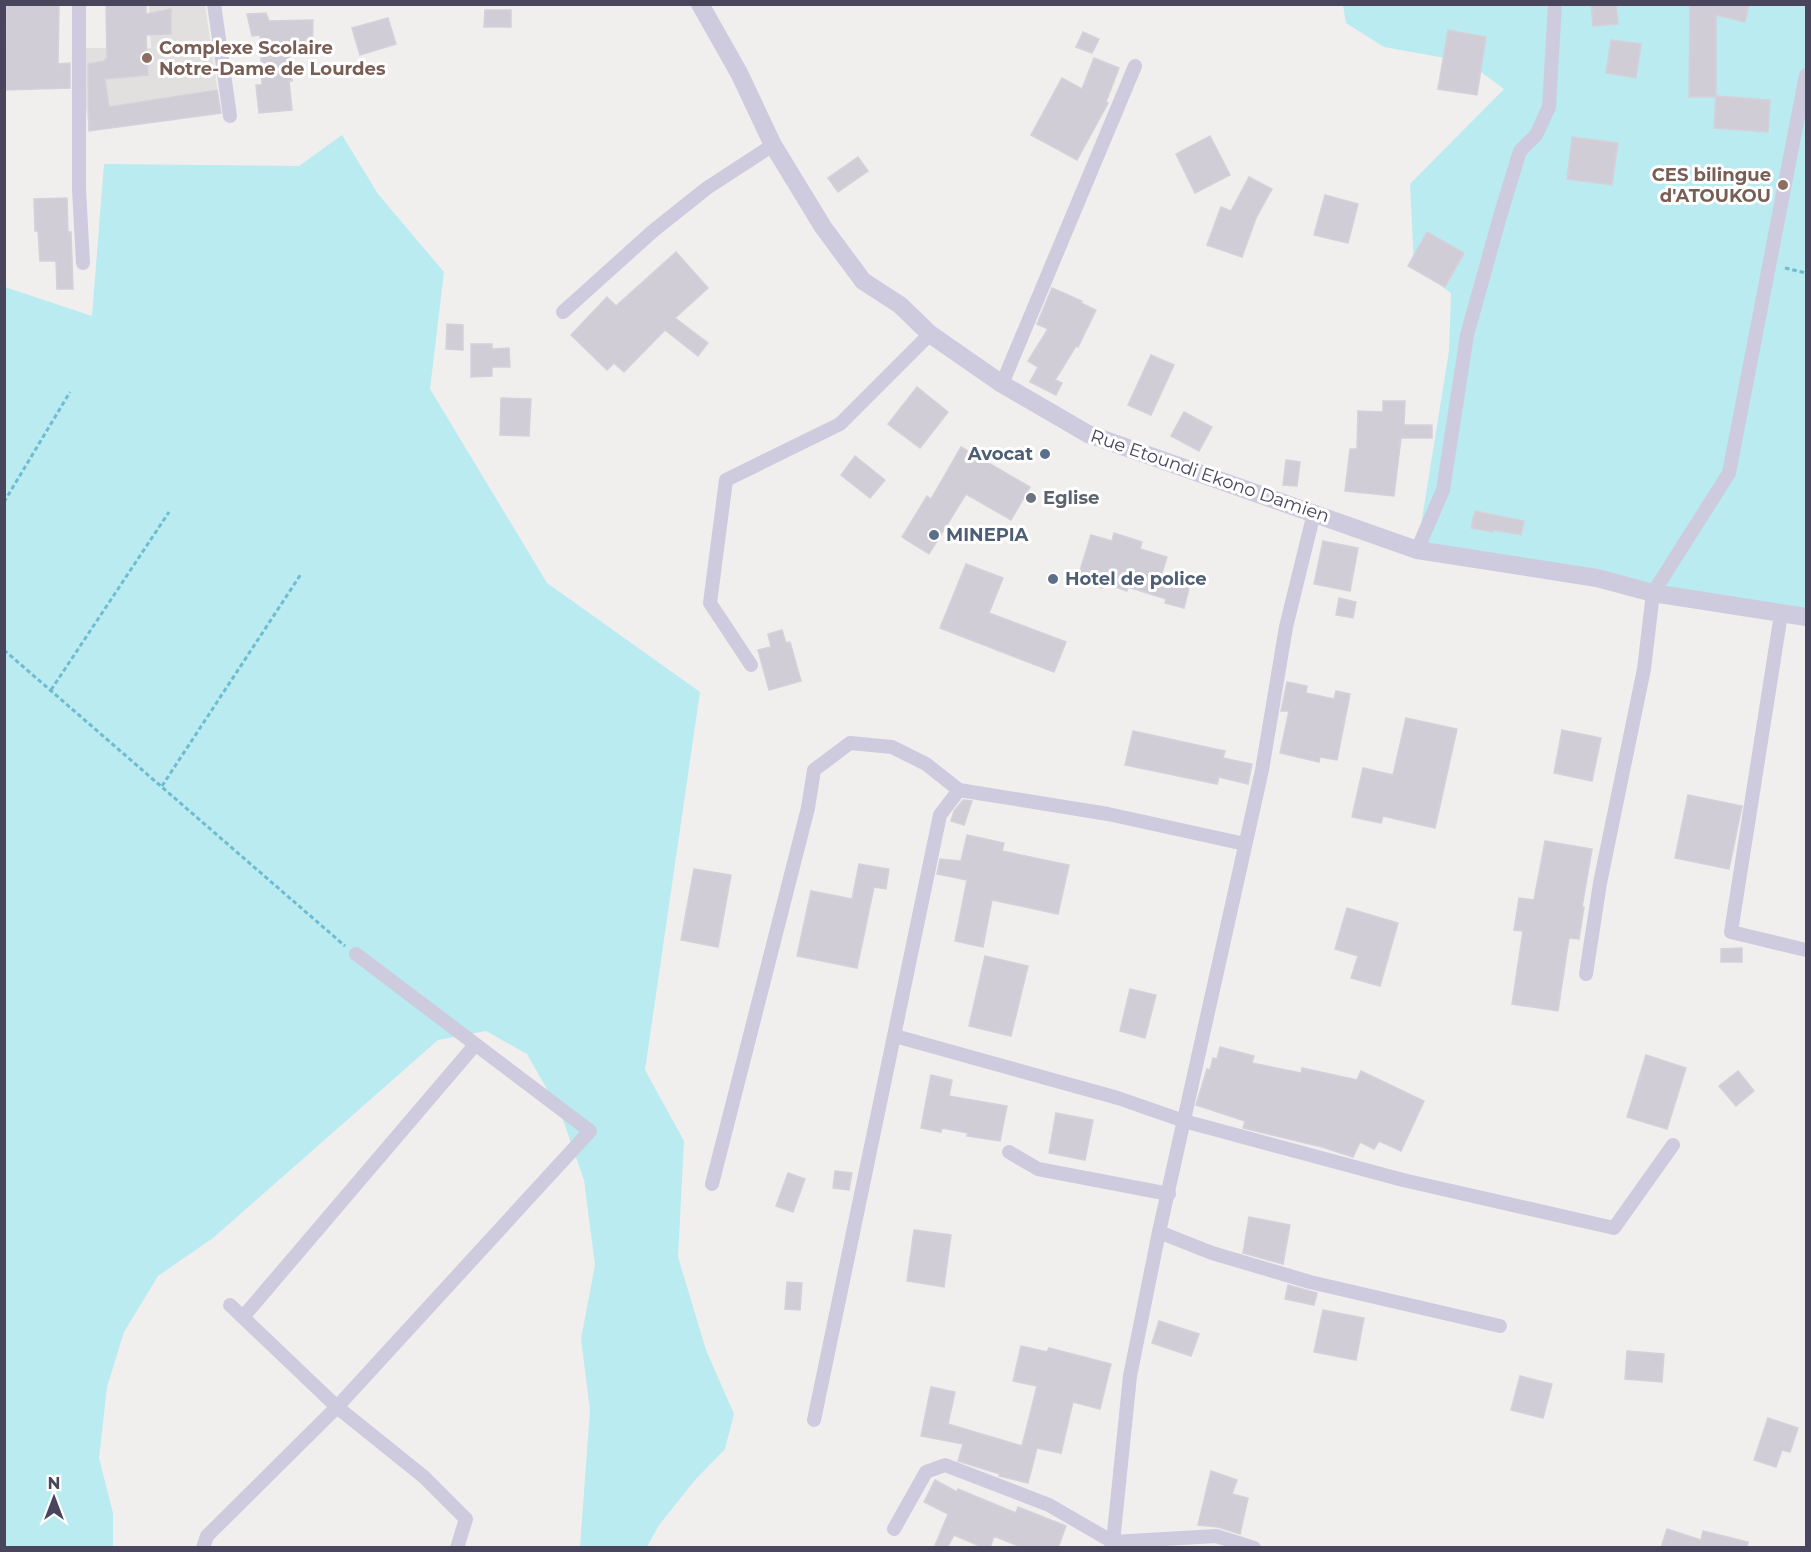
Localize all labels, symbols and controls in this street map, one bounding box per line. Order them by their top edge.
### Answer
place label: Complexe Scolaire Notre-Dame de Lourdes [159,37,386,80]
marker: Complexe Scolaire Notre-Dame de Lourdes [140,51,154,65]
place label: CES bilingue d'ATOUKOU [1652,164,1771,207]
marker: CES bilingue d'ATOUKOU [1776,178,1790,192]
street label: Rue Etoundi Ekono Damien [1088,425,1332,527]
place label: Avocat [967,443,1033,465]
marker: Avocat [1038,447,1052,461]
place label: Eglise [1043,487,1099,509]
marker: Eglise [1024,491,1038,505]
place label: MINEPIA [946,524,1029,546]
marker: MINEPIA [927,528,941,542]
place label: Hotel de police [1065,568,1207,590]
marker: Hotel de police [1046,572,1060,586]
north arrow [24,1468,84,1528]
text: N [48,1474,60,1493]

